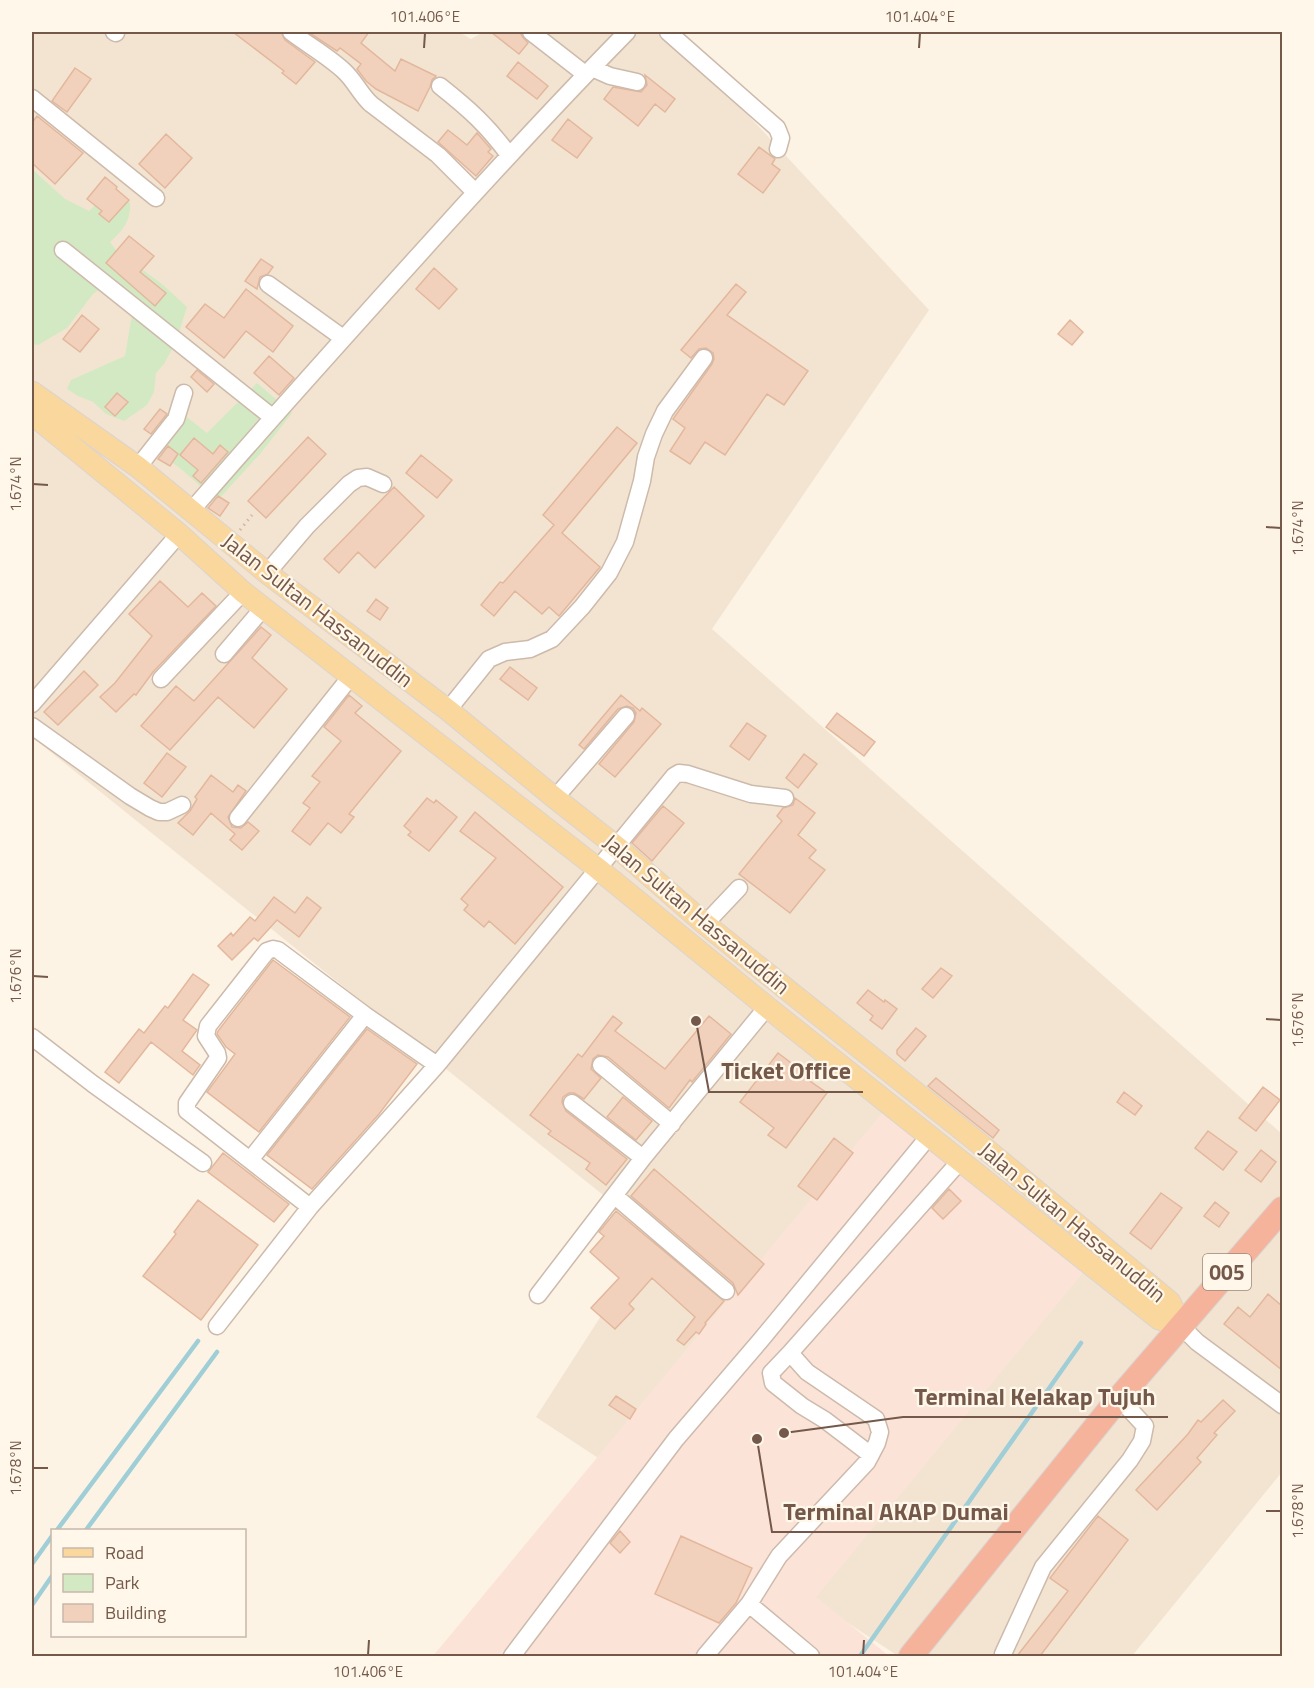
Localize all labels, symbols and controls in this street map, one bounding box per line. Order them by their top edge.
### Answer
text: 101.406°E [390,5,460,28]
text: 101.404°E [885,5,955,28]
text: 1.674°N [4,456,27,512]
text: 1.674°N [1286,500,1309,556]
street label: Jalan Sultan Hassanuddin [215,524,421,696]
street label: Jalan Sultan Hassanuddin [596,825,798,1003]
text: 1.676°N [4,948,27,1004]
text: 1.676°N [1286,992,1309,1048]
callout: Ticket Office [709,1050,863,1092]
text: Ticket Office [721,1052,851,1088]
street label: Jalan Sultan Hassanuddin [972,1133,1174,1311]
road number: 005 [1203,1254,1251,1290]
callout: Terminal Kelakap Tujuh [903,1375,1168,1417]
text: Terminal Kelakap Tujuh [915,1378,1155,1414]
text: 1.678°N [4,1440,27,1496]
text: 1.678°N [1286,1483,1309,1539]
callout: Terminal AKAP Dumai [772,1490,1021,1532]
text: Terminal AKAP Dumai [783,1493,1009,1529]
legend [51,1529,246,1637]
text: Road [105,1539,144,1566]
text: Park [105,1569,140,1596]
text: Building [105,1599,166,1626]
text: 101.406°E [333,1660,403,1683]
text: 101.404°E [828,1660,898,1683]

